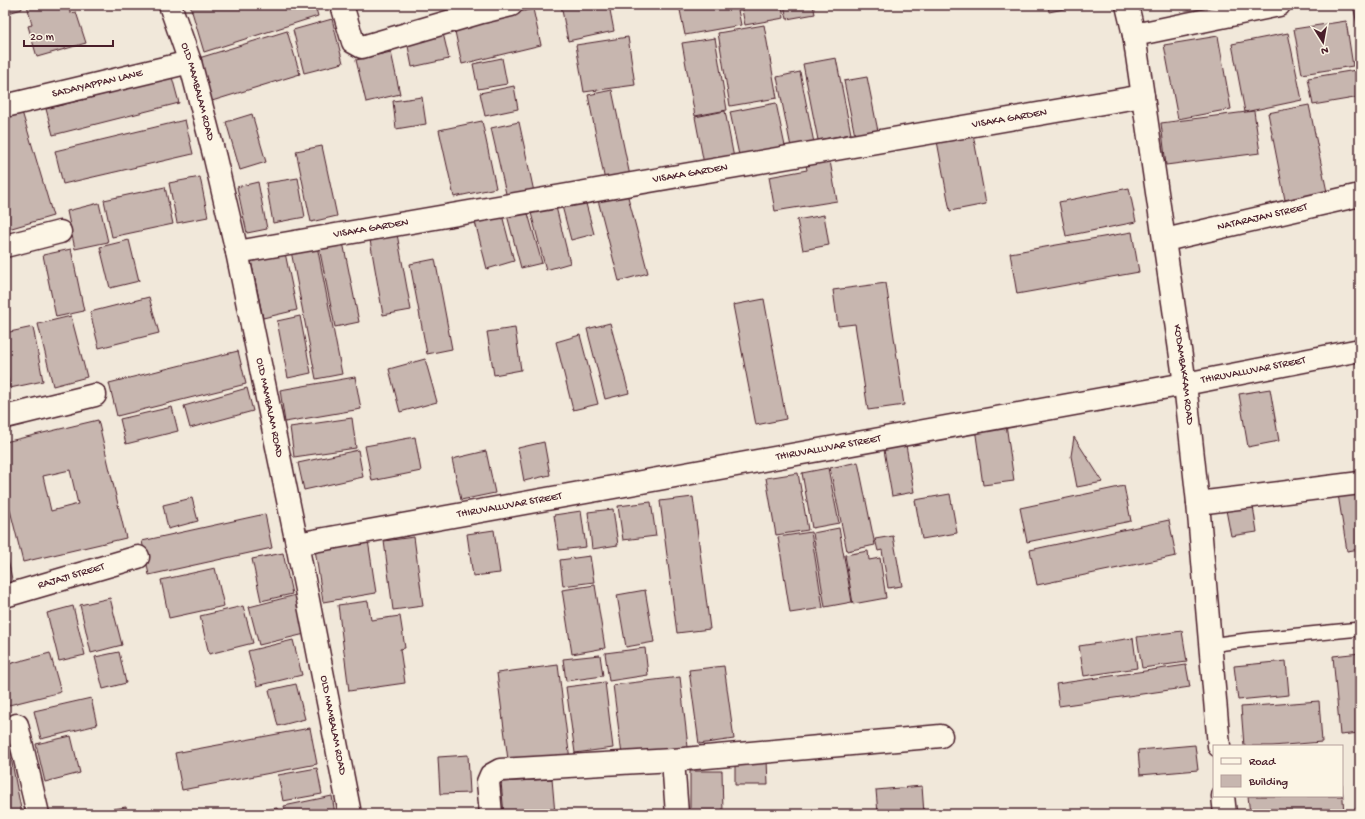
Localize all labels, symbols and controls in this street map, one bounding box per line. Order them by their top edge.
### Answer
scale bar [24,22,113,48]
north arrow [1303,22,1343,62]
text: 20 m [30,31,55,45]
street label: OLD MAMBALAM ROAD [178,41,216,143]
text: N [1320,43,1329,56]
street label: SADAIYAPPAN LANE [51,67,145,101]
street label: VISAKA GARDEN [970,107,1048,131]
street label: VISAKA GARDEN [651,162,729,186]
street label: NATARAJAN STREET [1216,201,1309,234]
street label: VISAKA GARDEN [332,217,409,241]
street label: KODAMBAKKAM ROAD [1170,324,1196,426]
street label: THIRUVALLUVAR STREET [1199,355,1308,387]
street label: OLD MAMBALAM ROAD [253,357,285,459]
street label: THIRUVALLUVAR STREET [774,433,883,464]
street label: THIRUVALLUVAR STREET [455,490,564,521]
street label: RAJAJI STREET [37,561,107,592]
street label: OLD MAMBALAM ROAD [317,674,348,777]
legend [1213,745,1343,797]
text: Road [1249,756,1276,770]
text: Building [1248,776,1288,790]

